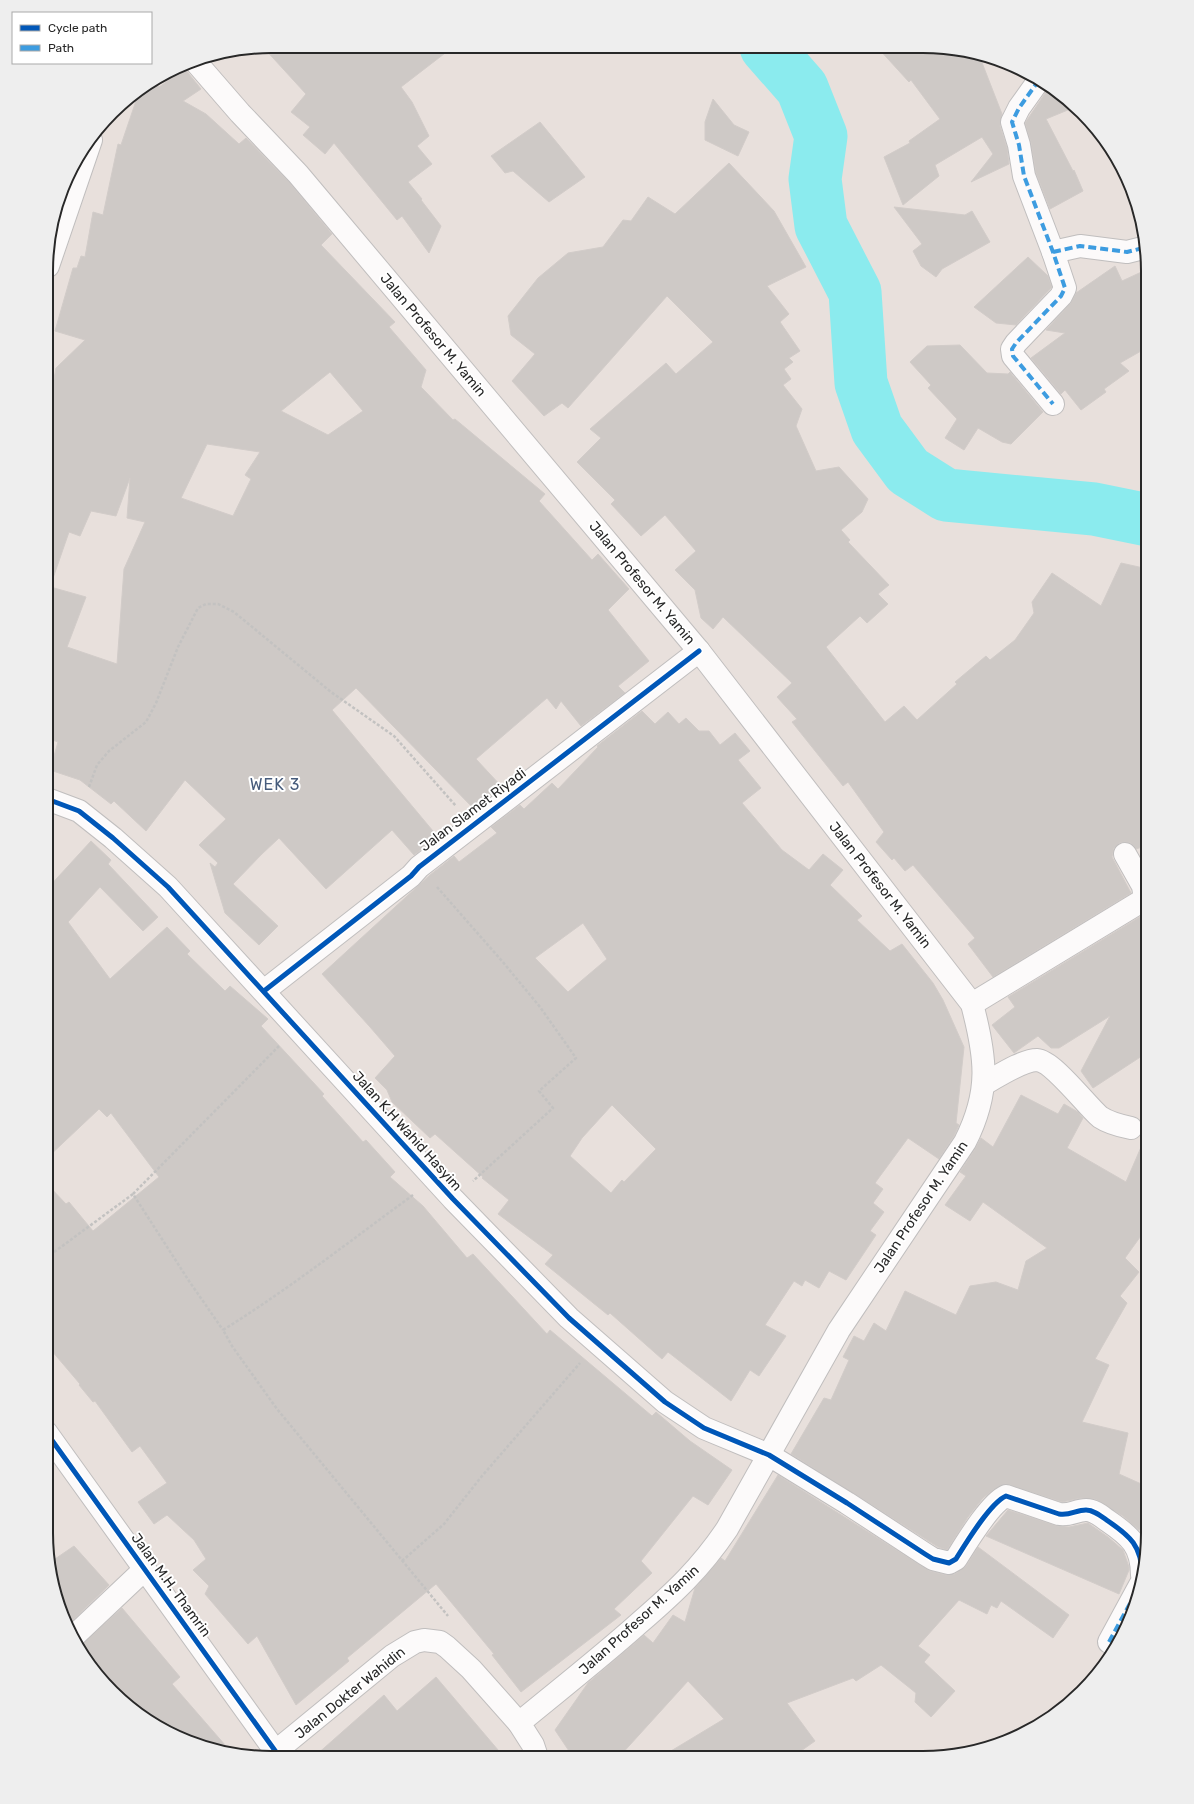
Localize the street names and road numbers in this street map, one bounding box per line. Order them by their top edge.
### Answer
street label: Jalan Profesor M. Yamin [376,270,490,400]
street label: Jalan Profesor M. Yamin [585,518,699,648]
street label: Jalan Slamet Riyadi [417,765,529,855]
street label: Jalan Profesor M. Yamin [825,818,935,952]
street label: Jalan K.H Wahid Hasyim [349,1068,465,1194]
street label: Jalan Profesor M. Yamin [870,1138,972,1276]
street label: Jalan M.H. Thamrin [128,1530,214,1640]
street label: Jalan Profesor M. Yamin [575,1562,703,1678]
street label: Jalan Dokter Wahidin [292,1643,408,1743]

